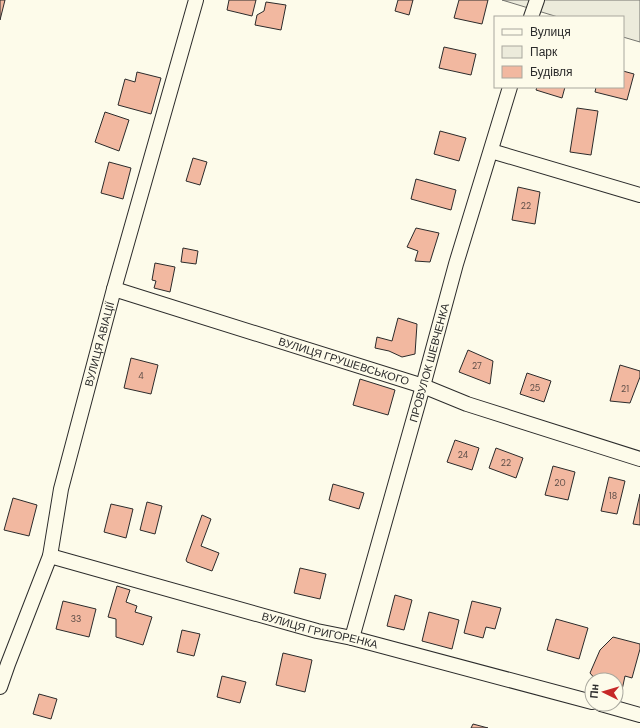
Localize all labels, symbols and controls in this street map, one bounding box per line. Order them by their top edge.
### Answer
legend [494,16,624,88]
text: Вулиця [530,24,571,40]
text: Парк [530,44,558,60]
text: Будівля [530,64,572,80]
house number: 22 [521,200,531,212]
street label: ВУЛИЦЯ АВІАЦІЇ [81,299,118,388]
street label: ПРОВУЛОК ШЕВЧЕНКА [406,301,452,424]
street label: ВУЛИЦЯ ГРУШЕВСЬКОГО [277,334,411,388]
house number: 27 [472,360,482,372]
house number: 4 [138,370,144,382]
house number: 25 [530,382,540,394]
house number: 21 [621,383,629,395]
house number: 24 [458,449,469,461]
house number: 22 [501,457,511,469]
house number: 20 [554,477,566,489]
house number: 18 [609,490,617,502]
street label: ВУЛИЦЯ ГРИГОРЕНКА [260,609,380,652]
house number: 33 [71,613,81,625]
north arrow [584,672,624,712]
text: Пн [586,683,602,699]

